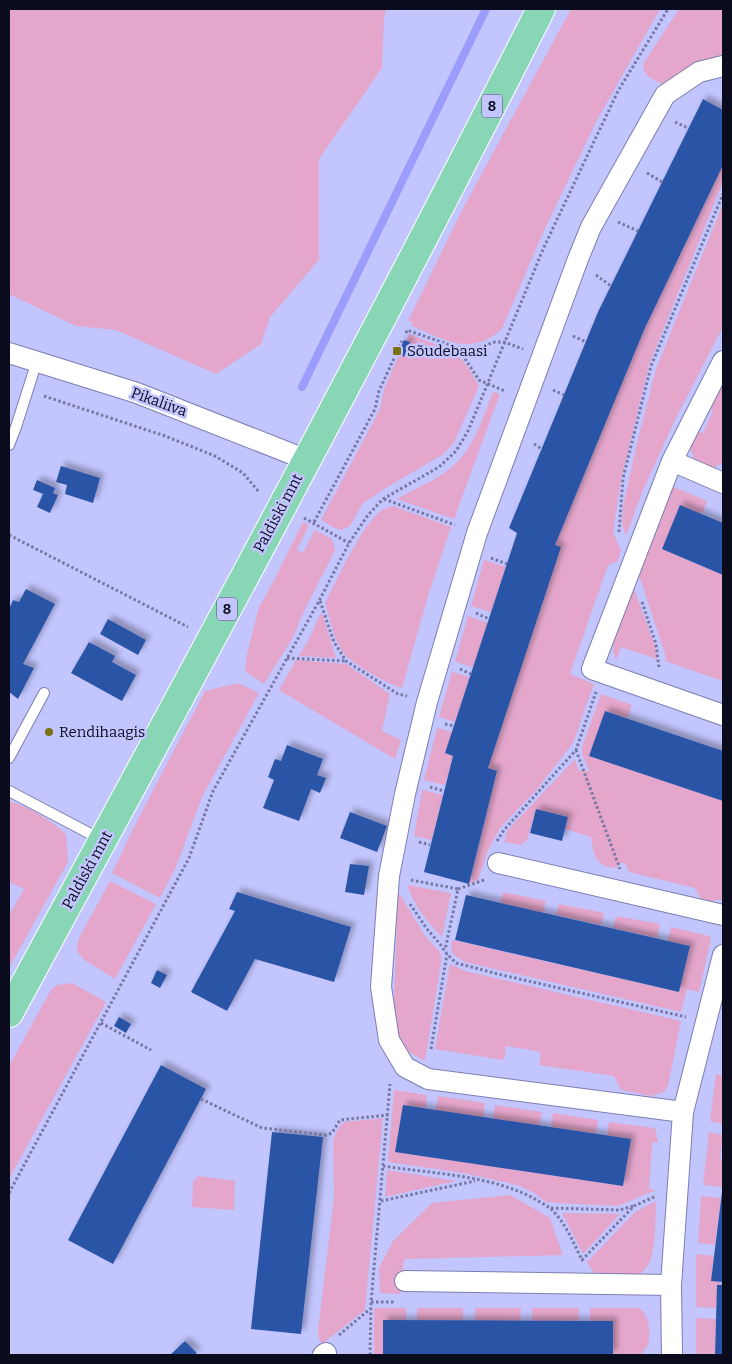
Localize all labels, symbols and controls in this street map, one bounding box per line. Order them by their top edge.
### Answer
road number: 8 [482,94,502,118]
place label: Sõudebaasi [407,342,488,360]
marker: Sõudebaasi [391,345,403,357]
street label: Pikaliiva [129,384,189,420]
street label: Paldiski mnt [250,470,307,555]
road number: 8 [217,598,237,620]
place label: Rendihaagis [59,723,145,741]
marker: Rendihaagis [43,726,55,738]
street label: Paldiski mnt [58,827,116,912]

